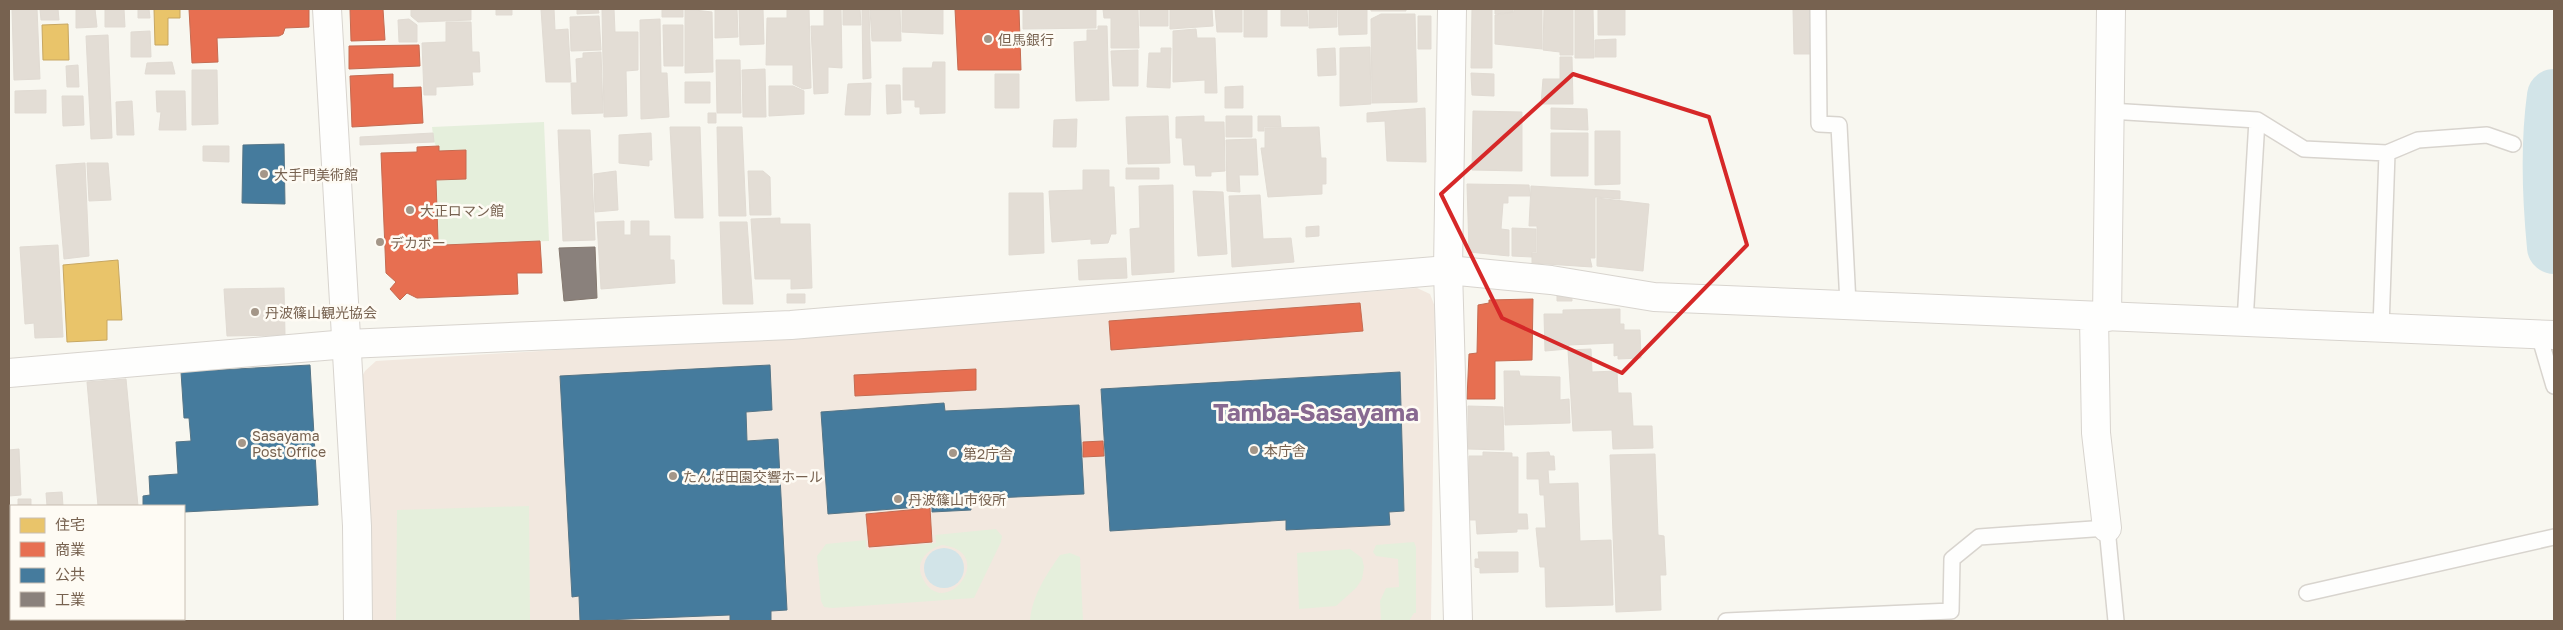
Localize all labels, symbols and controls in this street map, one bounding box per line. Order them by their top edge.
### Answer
place label: 但馬銀行 [998,31,1054,48]
marker: 但馬銀行 [982,33,994,45]
place label: 大手門美術館 [274,166,358,183]
marker: 大手門美術館 [258,168,270,180]
place label: 大正ロマン館 [420,202,504,219]
marker: 大正ロマン館 [404,204,416,216]
place label: デカボー [390,234,446,251]
marker: デカボー [374,236,386,248]
place label: 丹波篠山観光協会 [265,304,377,321]
marker: 丹波篠山観光協会 [249,306,261,318]
district label: Tamba-Sasayama [1213,397,1419,426]
place label: Sasayama Post Office [252,427,326,460]
marker: Sasayama Post Office [236,437,248,449]
place label: 本庁舎 [1264,442,1306,459]
marker: 本庁舎 [1248,444,1260,456]
place label: 第2庁舎 [963,445,1013,462]
marker: 第2庁舎 [947,447,959,459]
place label: たんば田園交響ホール [683,468,823,485]
marker: たんば田園交響ホール [667,470,679,482]
place label: 丹波篠山市役所 [908,491,1006,508]
marker: 丹波篠山市役所 [892,493,904,505]
legend [10,505,185,620]
text: 住宅 [55,515,85,533]
text: 商業 [55,540,85,558]
text: 公共 [55,565,85,583]
text: 工業 [55,590,85,608]

